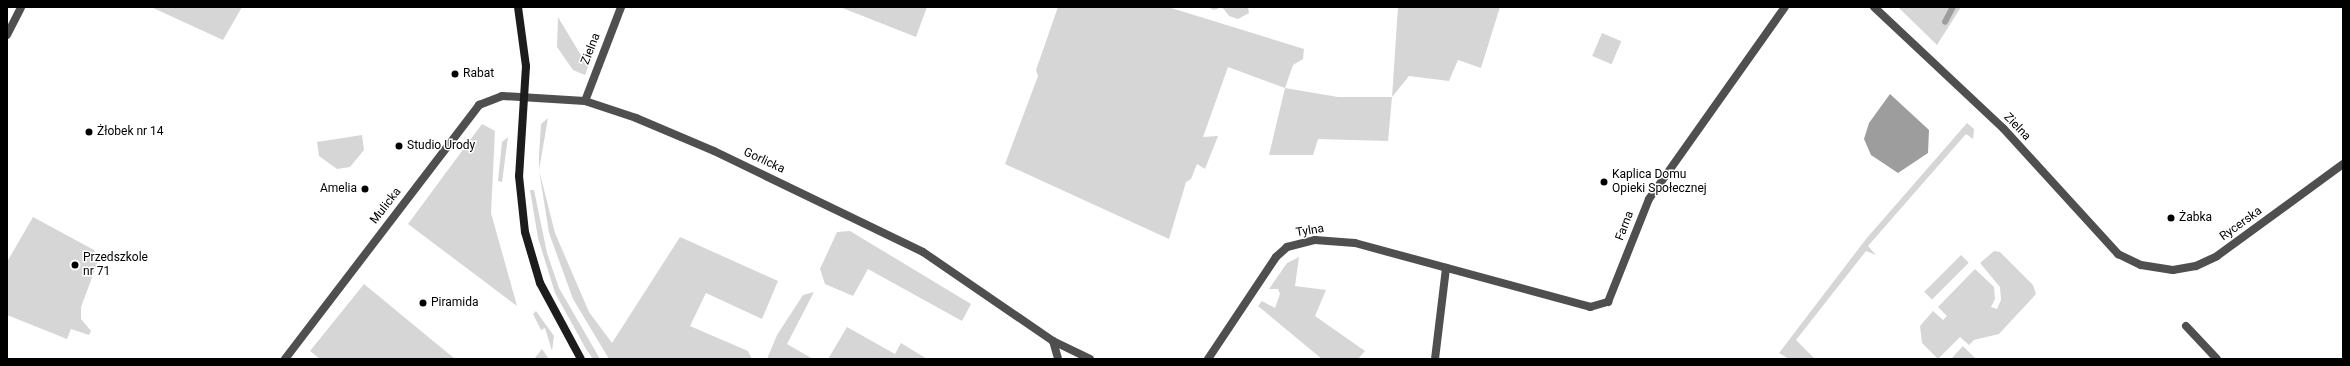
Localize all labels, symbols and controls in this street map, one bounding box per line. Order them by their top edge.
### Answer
street label: Zielna [578,31,604,67]
place label: Rabat [463,67,494,81]
marker: Rabat [450,69,460,79]
street label: Zielna [2001,110,2033,144]
place label: Żłobek nr 14 [97,125,164,139]
marker: Żłobek nr 14 [84,127,94,137]
place label: Studio Urody [407,139,475,153]
marker: Studio Urody [394,141,404,151]
street label: Gorlicka [741,145,787,177]
place label: Kaplica Domu Opieki Społecznej [1612,168,1707,196]
marker: Kaplica Domu Opieki Społecznej [1599,177,1609,187]
place label: Amelia [320,182,357,196]
marker: Amelia [360,184,370,194]
street label: Mulicka [367,185,405,227]
street label: Rycerska [2217,204,2265,244]
street label: Farna [1613,209,1637,243]
place label: Żabka [2179,211,2212,225]
marker: Żabka [2166,213,2176,223]
street label: Tylna [1295,222,1325,240]
place label: Przedszkole nr 71 [83,251,148,279]
marker: Przedszkole nr 71 [70,260,80,270]
place label: Piramida [431,296,479,310]
marker: Piramida [418,298,428,308]

